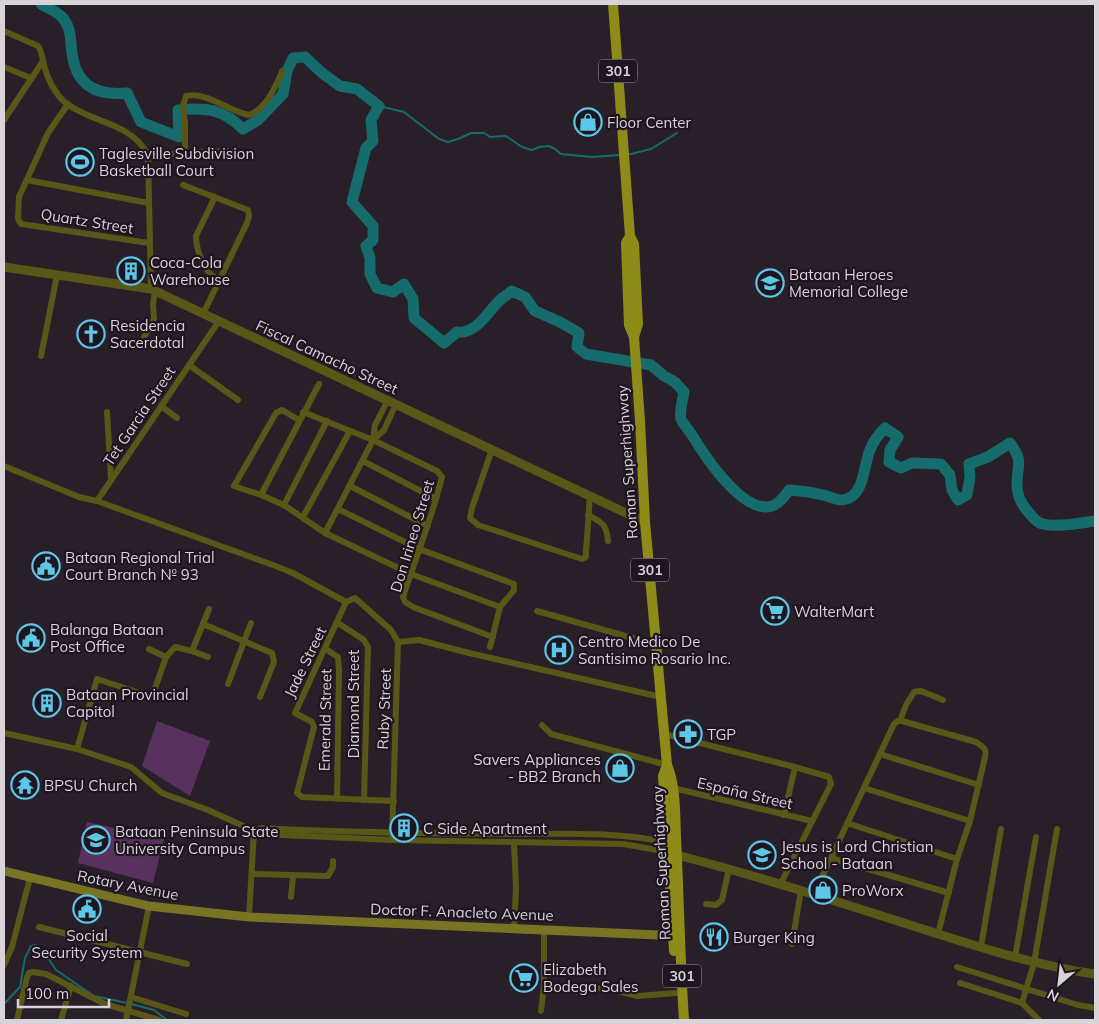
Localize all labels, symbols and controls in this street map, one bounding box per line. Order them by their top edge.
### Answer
road number: 301 [599,59,637,82]
shop icon: Floor Center [573,107,603,137]
place label: Floor Center [607,113,692,132]
place label: Taglesville Subdivision Basketball Court [99,144,254,180]
sports icon: Taglesville Subdivision Basketball Court [65,147,95,177]
street label: Quartz Street [39,204,135,238]
place label: Coca-Cola Warehouse [150,253,230,289]
building icon: Coca-Cola Warehouse [116,256,146,286]
place label: Bataan Heroes Memorial College [789,265,908,301]
school or university icon: Bataan Heroes Memorial College [755,268,785,298]
place label: Residencia Sacerdotal [110,316,185,352]
street label: Fiscal Camacho Street [253,316,401,398]
church icon: Residencia Sacerdotal [76,319,106,349]
street label: Tet Garcia Street [99,363,179,469]
street label: Roman Superhighway [612,384,642,540]
street label: Don Irineo Street [386,478,438,594]
place label: Bataan Regional Trial Court Branch № 93 [65,548,214,584]
public building icon: Bataan Regional Trial Court Branch № 93 [31,551,61,581]
road number: 301 [631,558,669,582]
supermarket icon: WalterMart [760,596,790,626]
place label: WalterMart [794,602,874,621]
place label: Balanga Bataan Post Office [50,620,164,656]
public building icon: Balanga Bataan Post Office [16,623,46,653]
street label: Jade Street [280,623,330,701]
place label: Centro Medico De Santisimo Rosario Inc. [578,632,731,668]
hospital icon: Centro Medico De Santisimo Rosario Inc. [544,635,574,665]
street label: Diamond Street [344,650,363,758]
street label: Ruby Street [373,668,395,750]
street label: Emerald Street [315,669,335,771]
place label: Bataan Provincial Capitol [66,685,188,721]
building icon: Bataan Provincial Capitol [32,688,62,718]
pharmacy icon: TGP [673,719,703,749]
place label: TGP [707,725,736,744]
place label: Savers Appliances - BB2 Branch [473,750,601,786]
shop icon: Savers Appliances - BB2 Branch [605,753,635,783]
temple icon: BPSU Church [10,770,40,800]
street label: España Street [695,773,795,813]
place label: BPSU Church [44,776,137,795]
street label: Roman Superhighway [647,786,675,940]
building icon: C Side Apartment [389,813,419,843]
place label: C Side Apartment [423,819,547,838]
place label: Bataan Peninsula State University Campus [115,822,278,858]
school or university icon: Bataan Peninsula State University Campus [81,825,111,855]
place label: Jesus is Lord Christian School - Bataan [781,837,933,873]
school or university icon: Jesus is Lord Christian School - Bataan [747,840,777,870]
street label: Rotary Avenue [76,866,180,904]
shop icon: ProWorx [808,875,838,905]
place label: ProWorx [842,881,903,900]
public building icon: Social Security System [72,894,102,924]
street label: Doctor F. Anacleto Avenue [370,899,554,925]
restaurant icon: Burger King [699,922,729,952]
place label: Social Security System [32,926,142,962]
place label: Burger King [733,928,815,947]
north arrow [1034,959,1084,1009]
place label: Elizabeth Bodega Sales [543,960,638,996]
supermarket icon: Elizabeth Bodega Sales [509,963,539,993]
road number: 301 [663,964,701,988]
scale bar [18,976,109,1008]
text: 100 m [25,984,69,1003]
text: N [1044,985,1062,1006]

